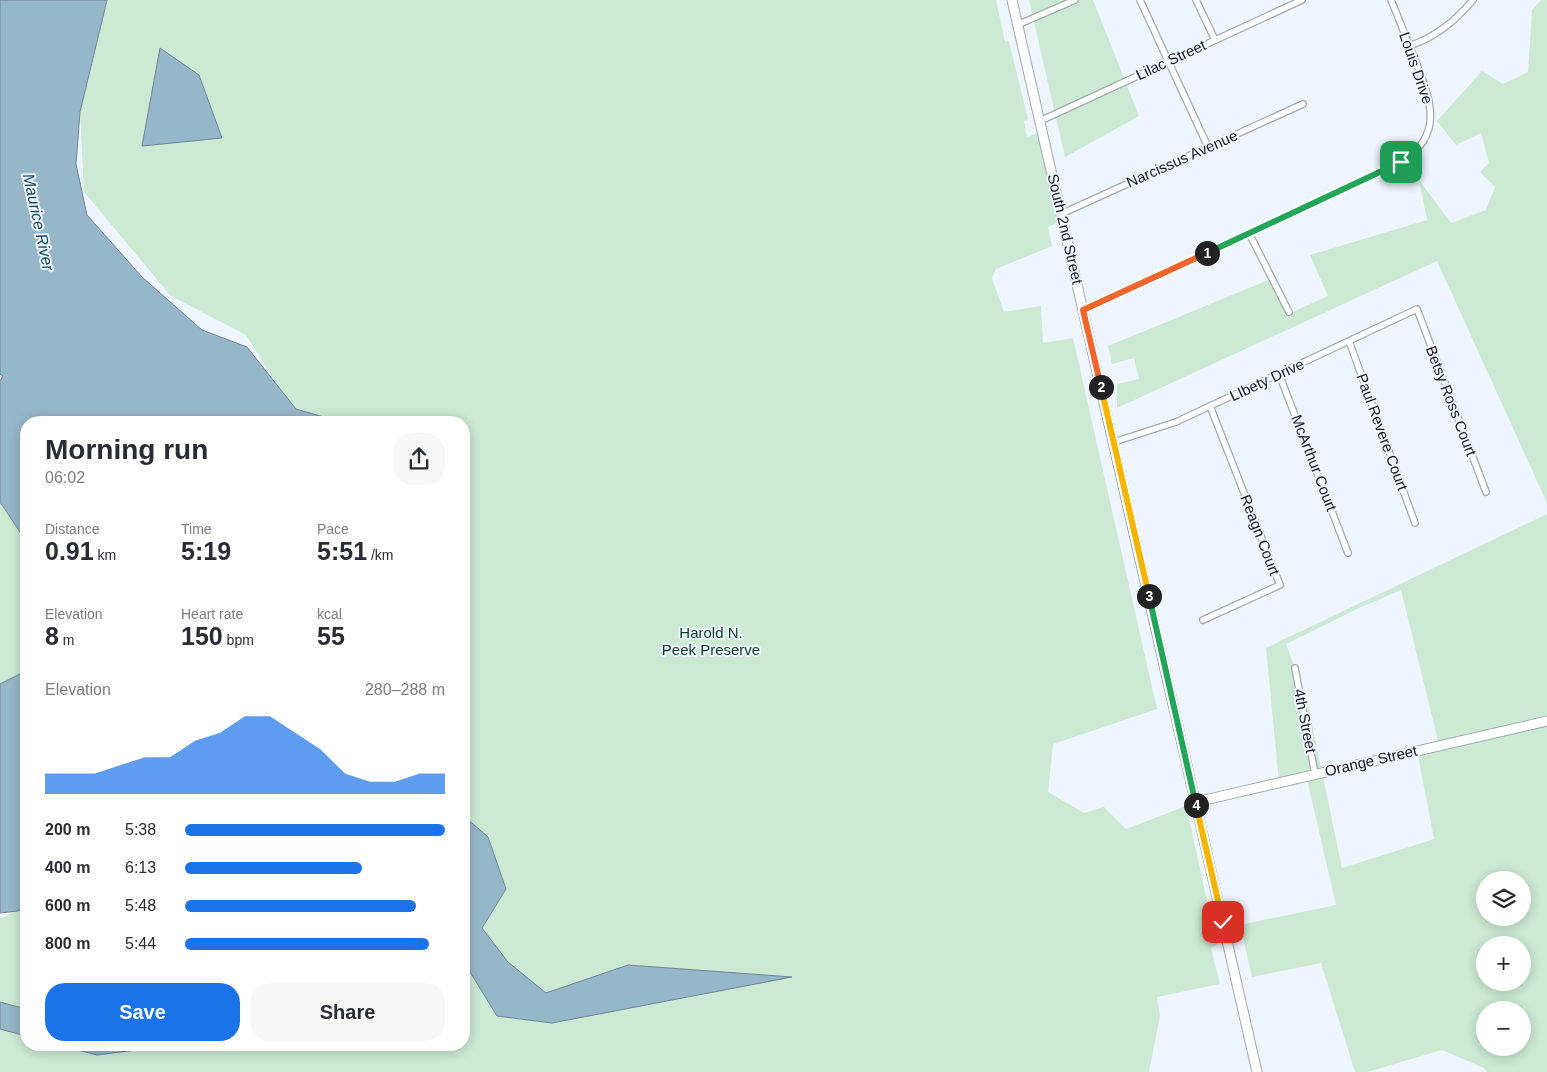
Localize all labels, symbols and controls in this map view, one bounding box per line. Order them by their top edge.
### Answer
street label: Louis Drive [1396,30,1437,106]
street label: Lilac Street [1133,36,1209,83]
street label: Narcissus Avenue [1124,126,1240,191]
pin [1380,141,1422,183]
icon: arrive [1387,148,1415,176]
water label: Maurice River [20,172,57,273]
street label: South 2nd Street [1045,172,1087,286]
pin: 1 [1194,240,1220,266]
text: 1 [1204,245,1211,261]
street label: Betsy Ross Court [1423,343,1481,459]
street label: LIbety Drive [1227,355,1307,404]
street label: Paul Revere Court [1353,371,1412,493]
pin: 2 [1088,374,1114,400]
text: 2 [1098,379,1105,395]
street label: McArthur Court [1288,412,1341,514]
button: share [393,433,445,485]
text: Morning run [45,434,208,465]
text: 06:02 [45,469,85,486]
street label: Reagn Court [1237,492,1284,578]
text: Distance [45,521,99,537]
text: Time [181,521,212,537]
text: Pace [317,521,349,537]
text: 0.91 [45,537,94,565]
text: 5:19 [181,537,231,565]
text: 5:51 [317,537,367,565]
text: km [94,547,116,563]
text: /km [367,547,394,563]
pin: 3 [1136,584,1162,608]
text: 3 [1146,588,1153,604]
text: Elevation [45,606,103,622]
text: Heart rate [181,606,243,622]
text: kcal [317,606,342,622]
text: 8 [45,622,59,650]
text: 150 [181,622,223,650]
text: 55 [317,622,345,650]
park label: Harold N. Peek Preserve [662,624,760,658]
text: m [59,632,74,648]
text: bpm [223,632,254,648]
text: Elevation [45,681,111,698]
text: 280–288 m [365,681,445,698]
street label: 4th Street [1291,687,1320,755]
street label: Orange Street [1323,741,1420,779]
pin: 4 [1184,792,1208,818]
text: 4 [1193,797,1200,813]
text: 200 m [45,821,90,838]
text: 5:38 [125,821,156,838]
text: 400 m [45,859,90,876]
text: 6:13 [125,859,156,876]
map controls [1476,871,1531,1056]
button: layers [1476,871,1531,926]
text: 600 m [45,897,90,914]
text: 5:48 [125,897,156,914]
pin [1202,901,1244,943]
icon: check [1209,908,1237,936]
text: 800 m [45,935,90,952]
text: 5:44 [125,935,156,952]
button: + [1476,936,1531,991]
button: Save [45,983,240,1041]
button: Share [250,983,445,1041]
button: − [1476,1001,1531,1056]

